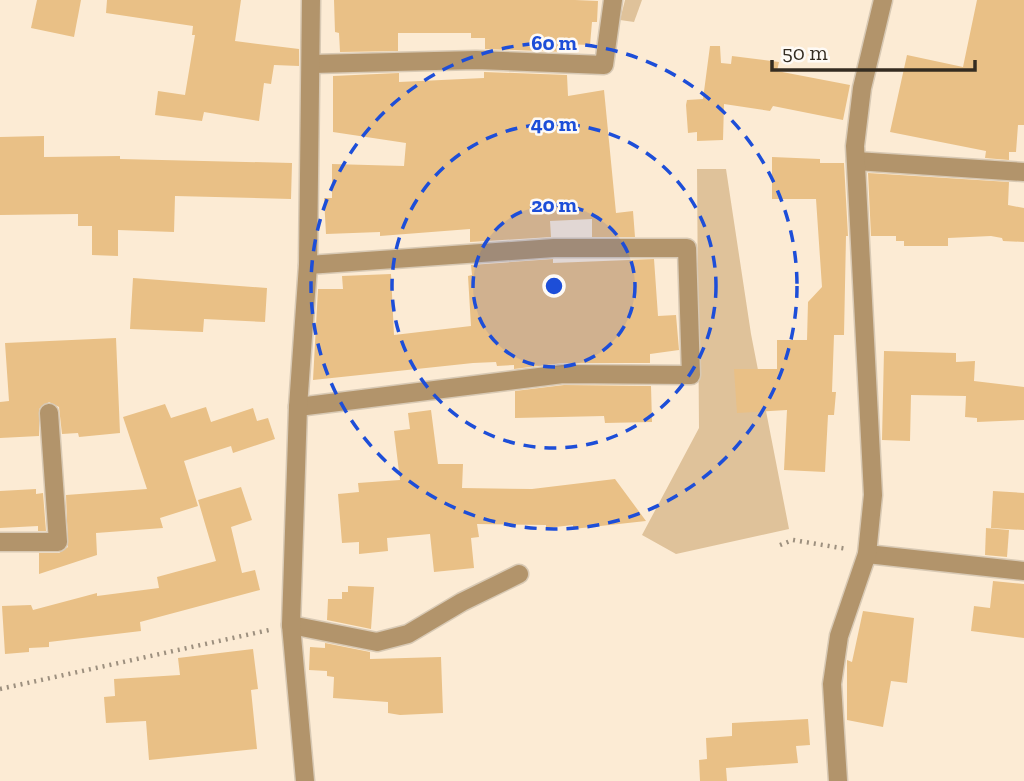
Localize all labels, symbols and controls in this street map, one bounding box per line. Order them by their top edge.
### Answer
scale bar [772,28,975,72]
text: 60 m [531,30,577,55]
text: 50 m [782,40,828,65]
text: 40 m [531,111,578,136]
text: 20 m [531,192,577,217]
centre of rings [542,274,566,298]

